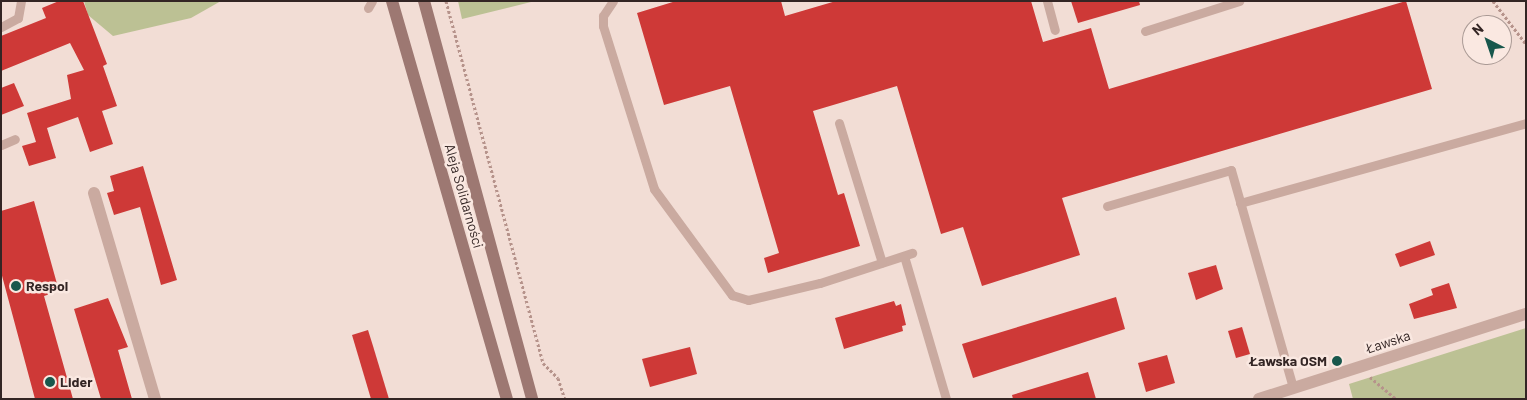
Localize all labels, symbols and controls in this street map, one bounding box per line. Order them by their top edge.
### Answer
north arrow [1462,15,1512,65]
text: N [1468,20,1487,39]
street label: Aleja Solidarności [441,142,487,250]
place label: Respol [26,278,68,294]
marker: Respol [10,280,22,292]
street label: Ławska [1364,327,1412,357]
place label: Ławska OSM [1249,353,1327,369]
marker: Ławska OSM [1331,355,1343,367]
place label: Lider [60,374,93,390]
marker: Lider [44,376,56,388]

